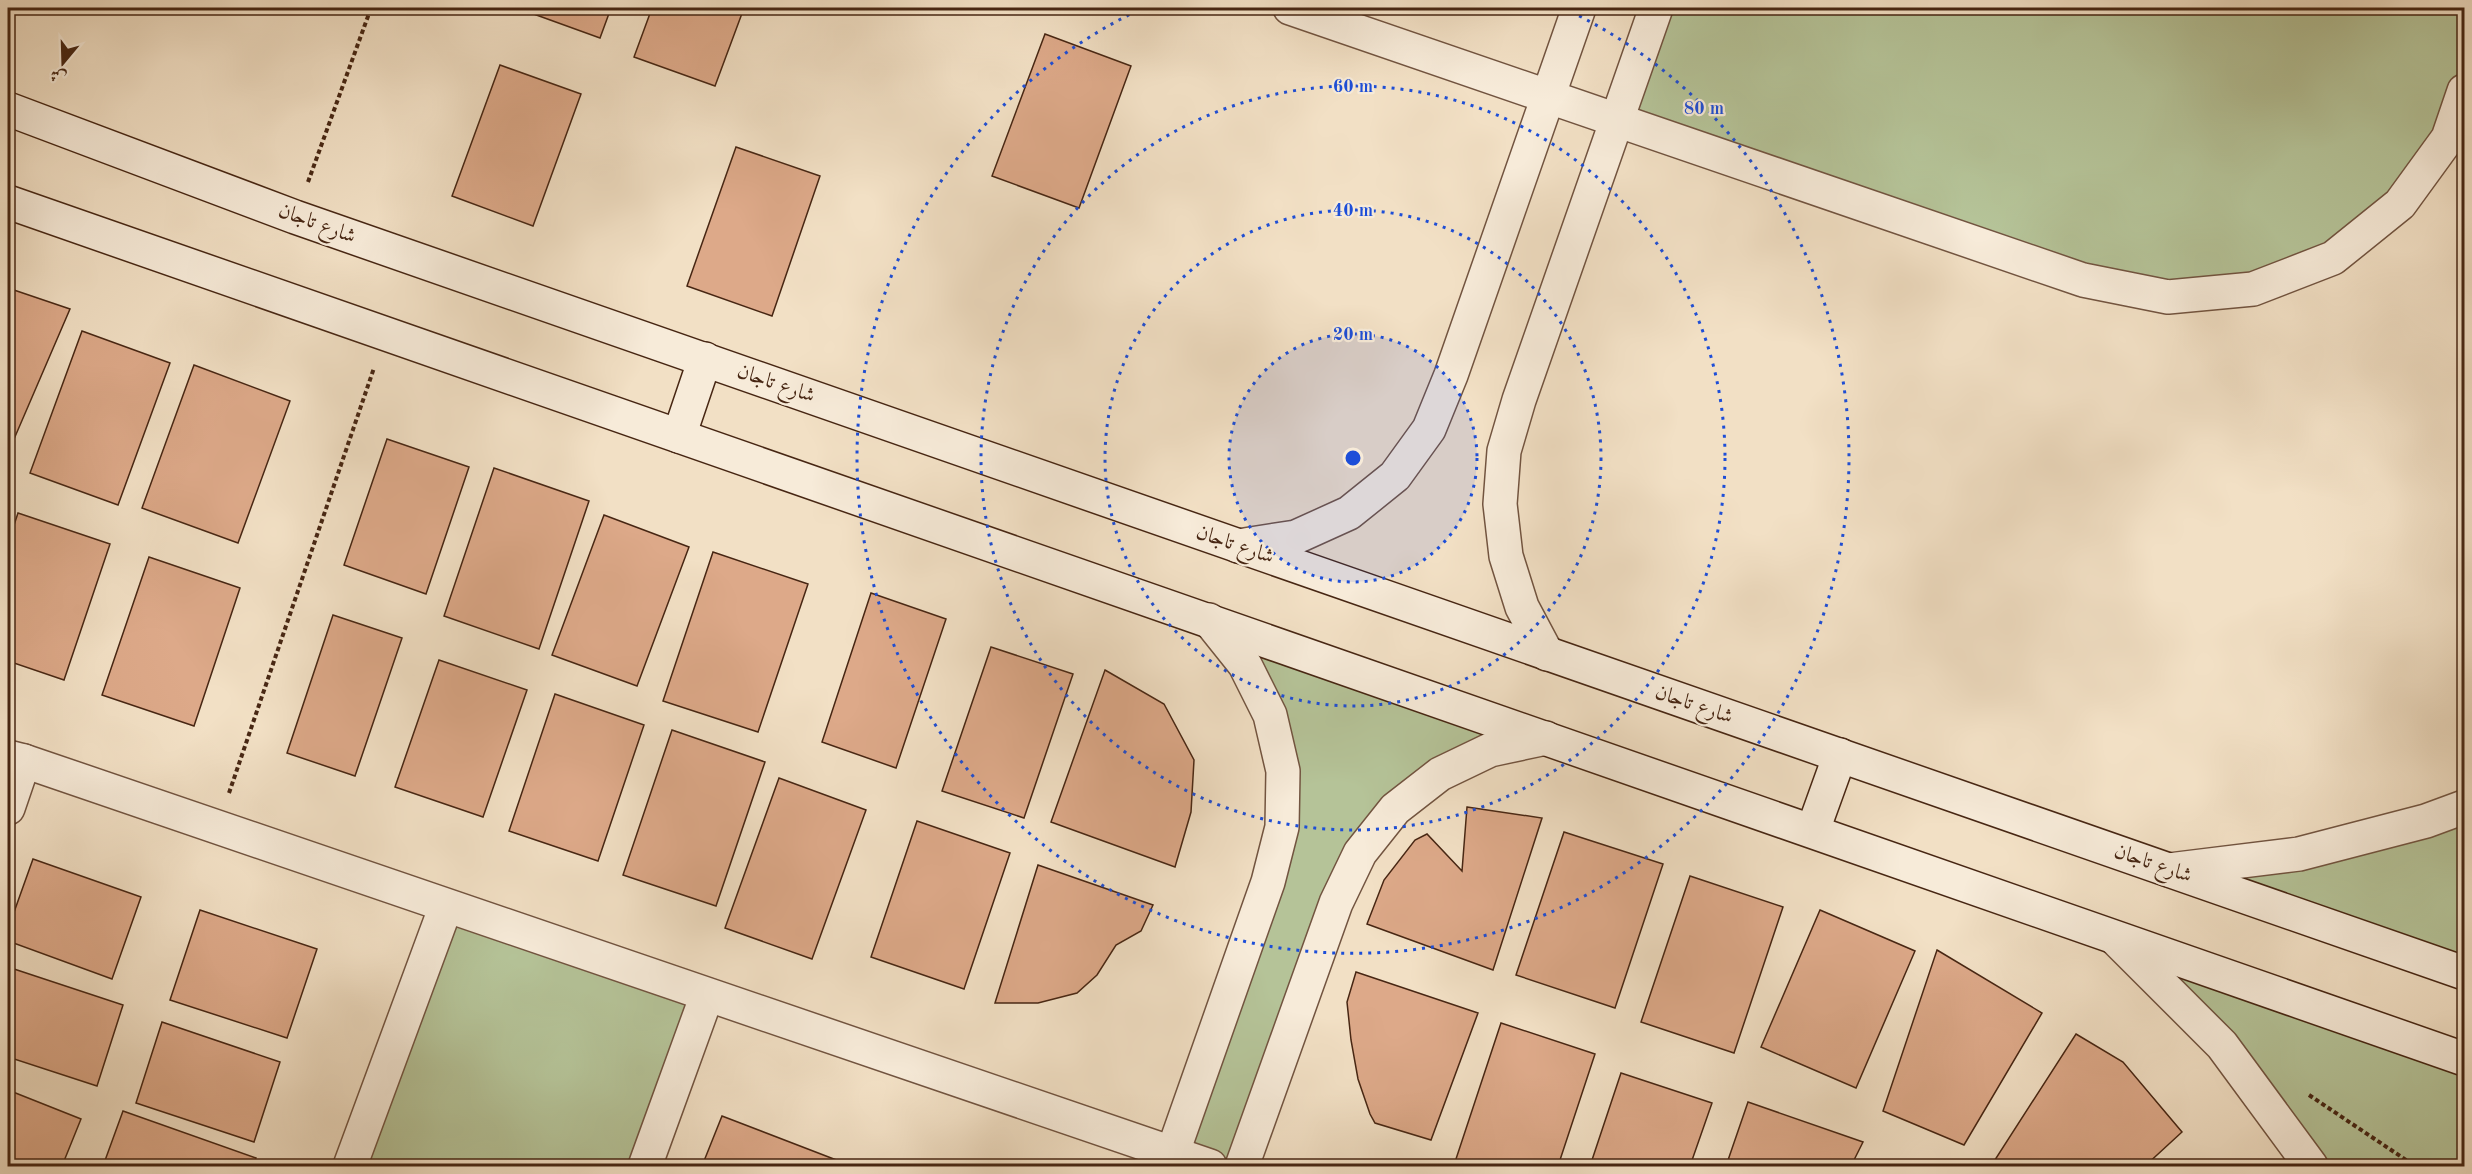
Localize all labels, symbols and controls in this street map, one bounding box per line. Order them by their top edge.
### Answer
north arrow [33,33,93,93]
text: ش [49,65,69,85]
text: 60 m [1333,78,1373,96]
text: 80 m [1684,100,1724,118]
street label: شارع تاجان [273,200,359,253]
text: 40 m [1333,202,1373,220]
text: 20 m [1333,326,1373,344]
street label: شارع تاجان [732,361,818,413]
centre of rings [1343,448,1363,468]
street label: شارع تاجان [1191,522,1277,574]
street label: شارع تاجان [1650,682,1736,734]
street label: شارع تاجان [2109,841,2195,893]

